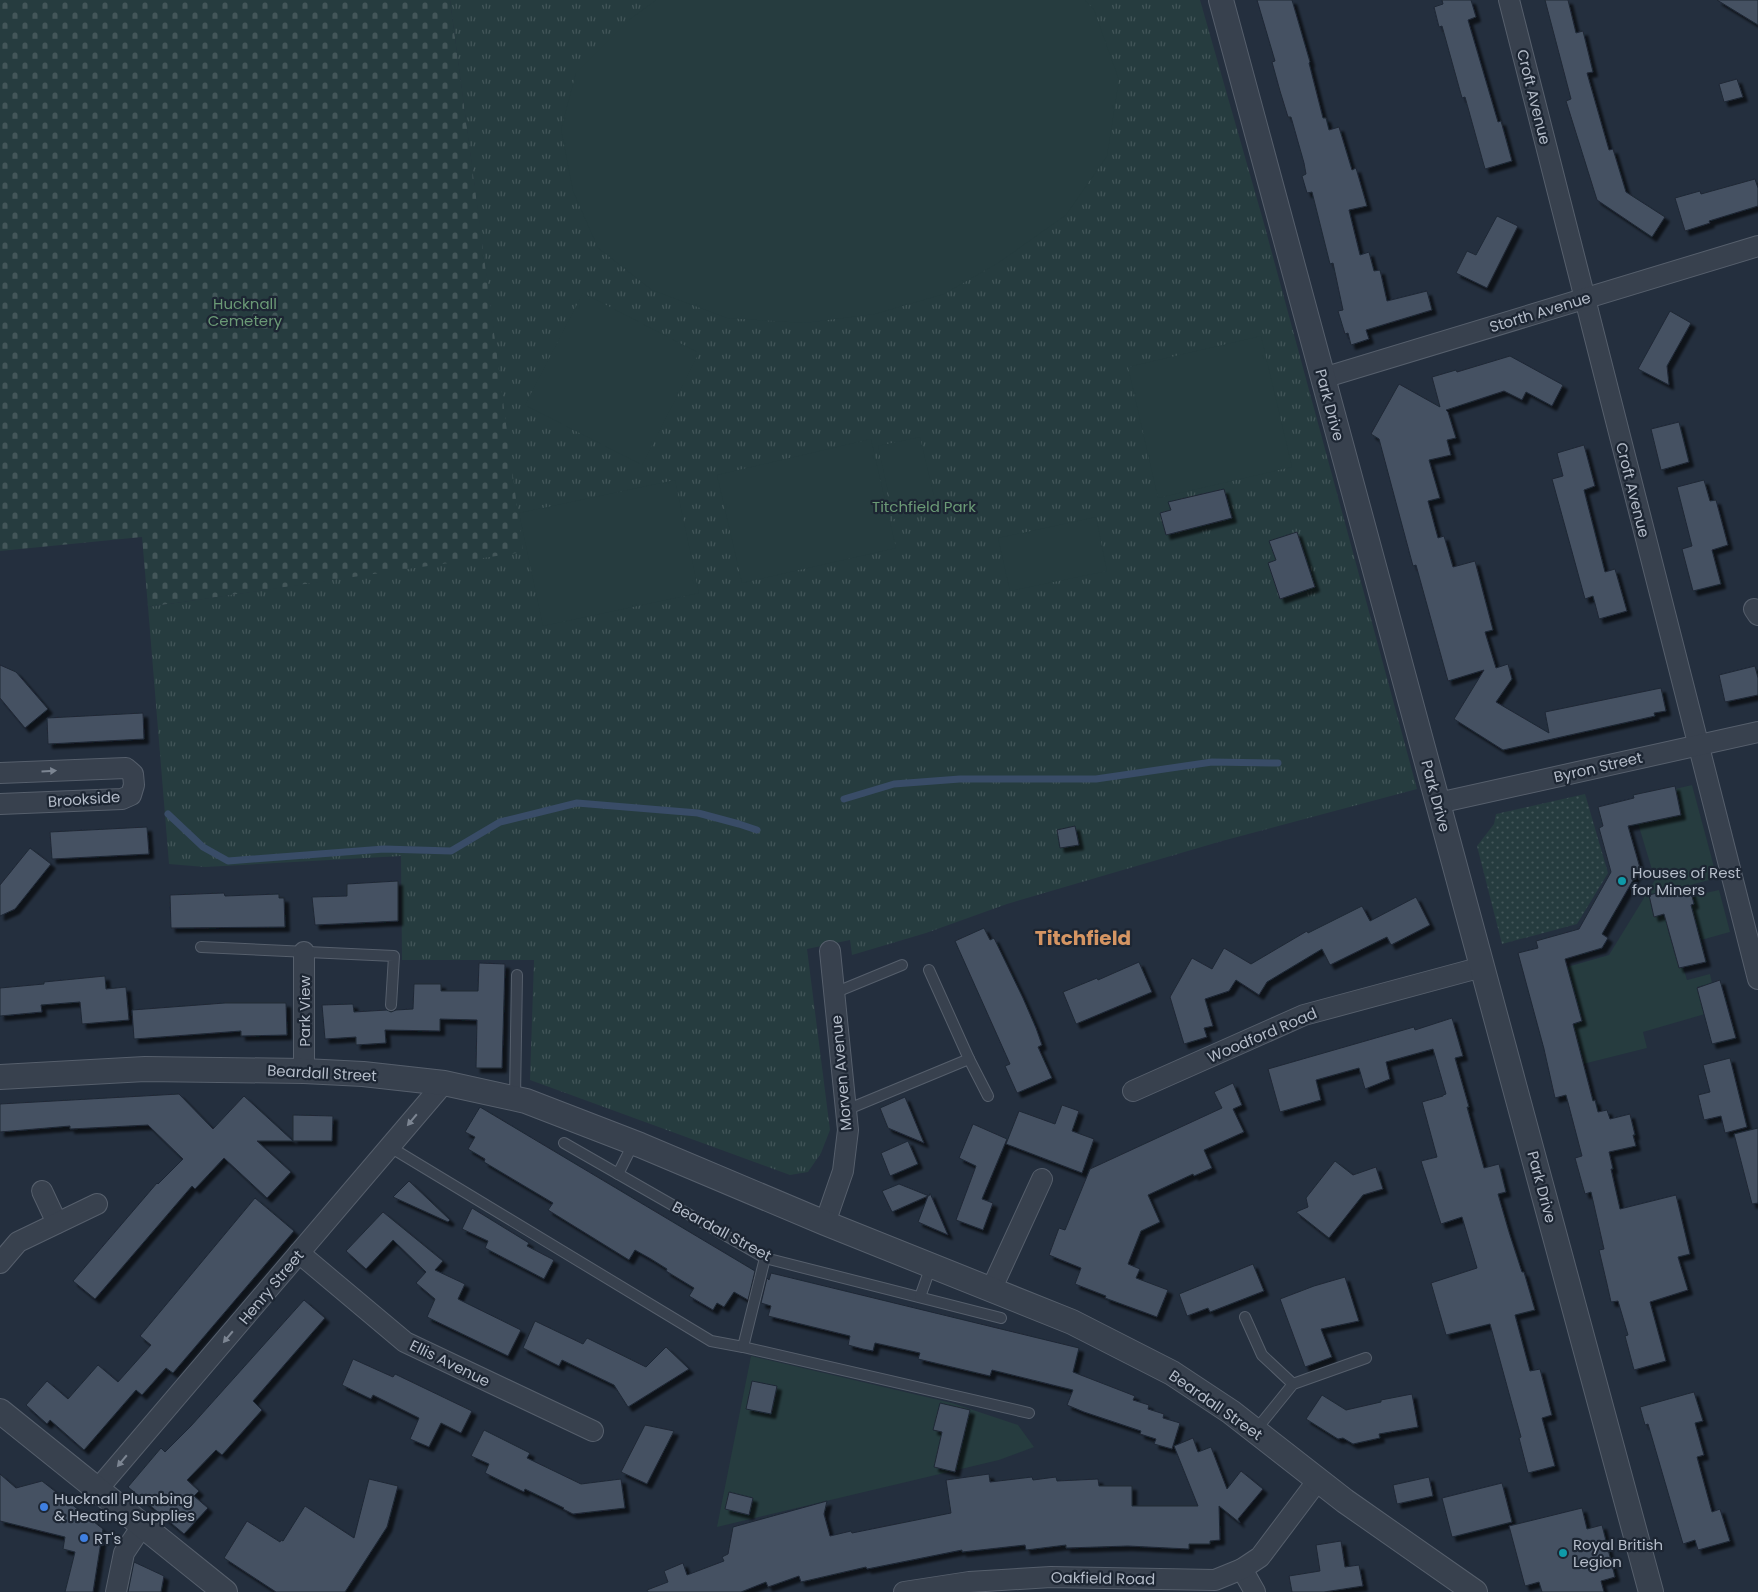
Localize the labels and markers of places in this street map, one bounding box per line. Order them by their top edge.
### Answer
place label: Houses of Rest for Miners [1632,862,1741,900]
marker: Houses of Rest for Miners [1616,875,1628,887]
place label: Hucknall Plumbing & Heating Supplies [54,1488,195,1526]
marker: Hucknall Plumbing & Heating Supplies [38,1501,50,1513]
place label: RT's [94,1528,122,1549]
marker: RT's [78,1532,90,1544]
place label: Royal British Legion [1573,1534,1663,1572]
marker: Royal British Legion [1557,1547,1569,1559]

